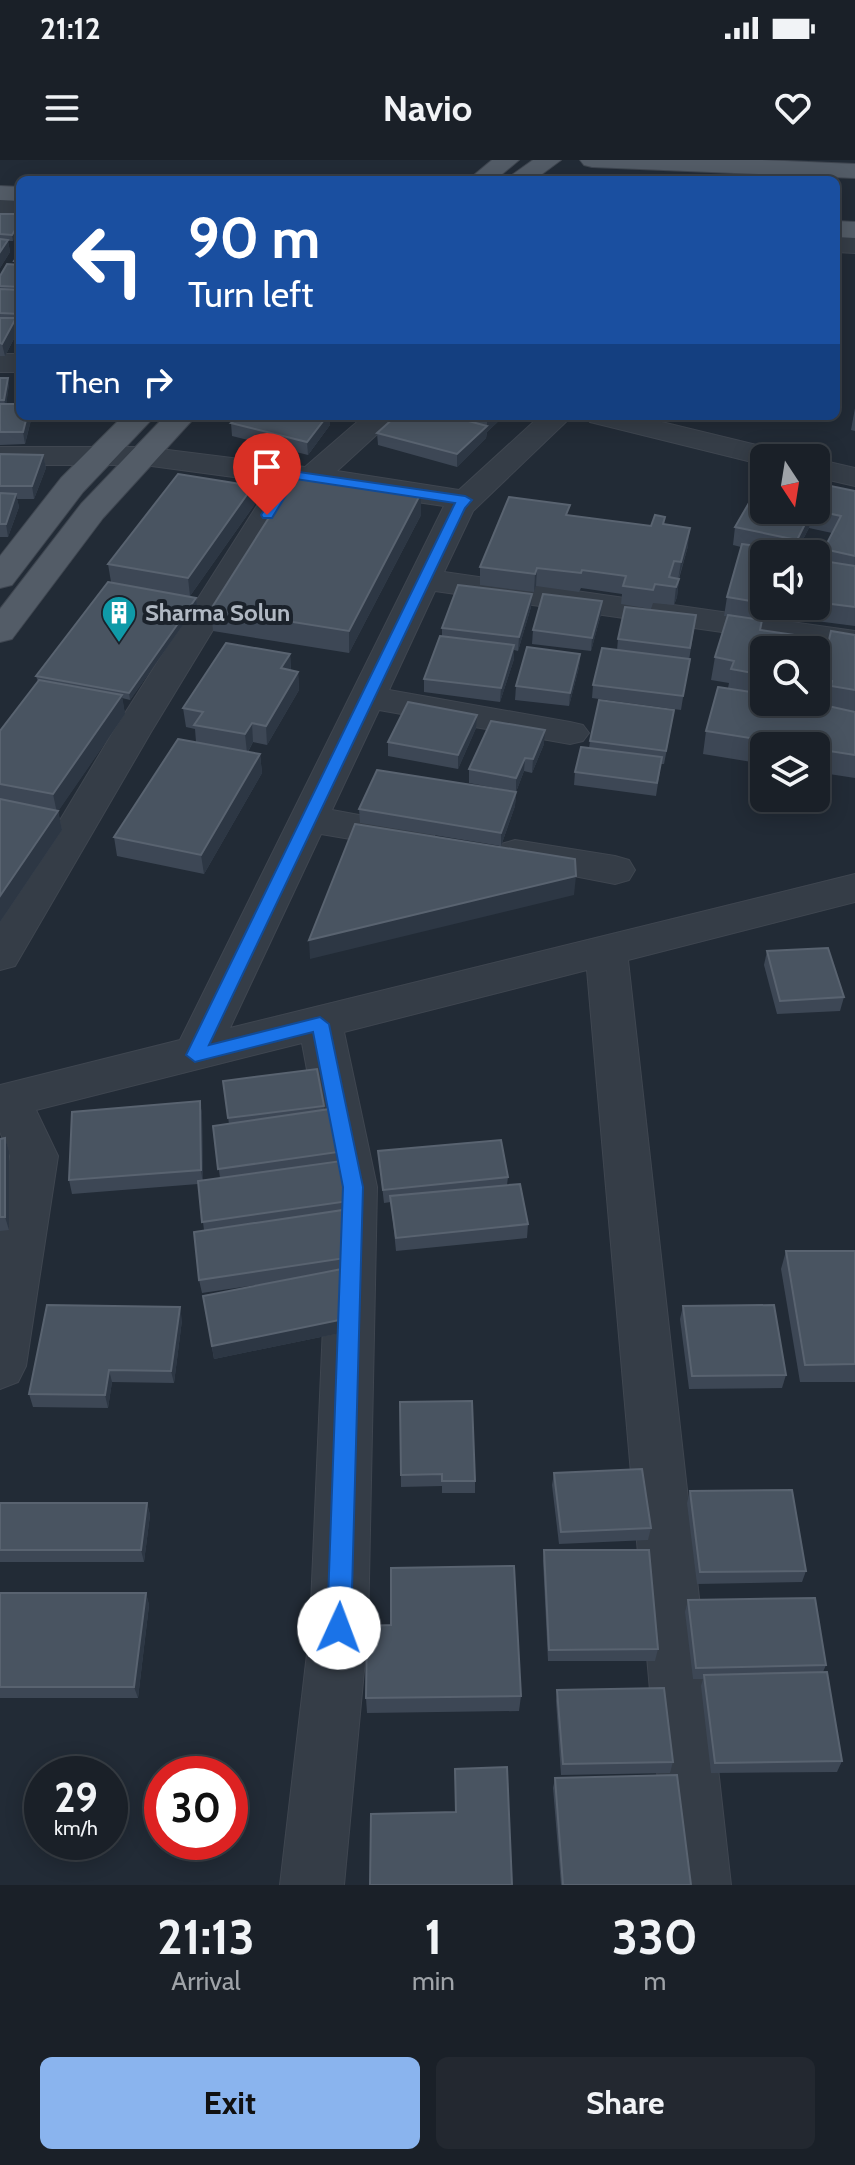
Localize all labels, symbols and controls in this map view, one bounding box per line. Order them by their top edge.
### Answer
text: 21:12 [40,10,101,47]
icon: menu [40,86,84,130]
text: Navio [383,86,472,130]
icon: heart [771,86,815,130]
text: 90 m [188,204,320,272]
icon: left [56,208,160,312]
text: Turn left [188,272,313,316]
icon: right [136,360,180,404]
text: Then [56,364,120,401]
pin [233,433,301,515]
north arrow [750,444,830,524]
map controls [750,444,830,812]
icon: arrive [245,445,289,489]
button: sound [750,540,830,620]
building icon: Sharma Solun [100,594,138,644]
place label: Sharma Solun [145,598,290,627]
button: search [750,636,830,716]
button: layers [750,732,830,812]
position arrow [297,1586,381,1670]
speed limit sign: 30 [144,1756,248,1860]
text: 29 [54,1773,98,1822]
text: km/h [54,1816,98,1840]
text: 21:13 [157,1908,255,1966]
text: 1 [424,1908,442,1966]
text: 330 [612,1908,698,1966]
text: Arrival [171,1965,241,1997]
text: min [412,1965,455,1997]
text: m [643,1965,666,1997]
button: Exit [40,2057,420,2149]
button: Share [436,2057,815,2149]

